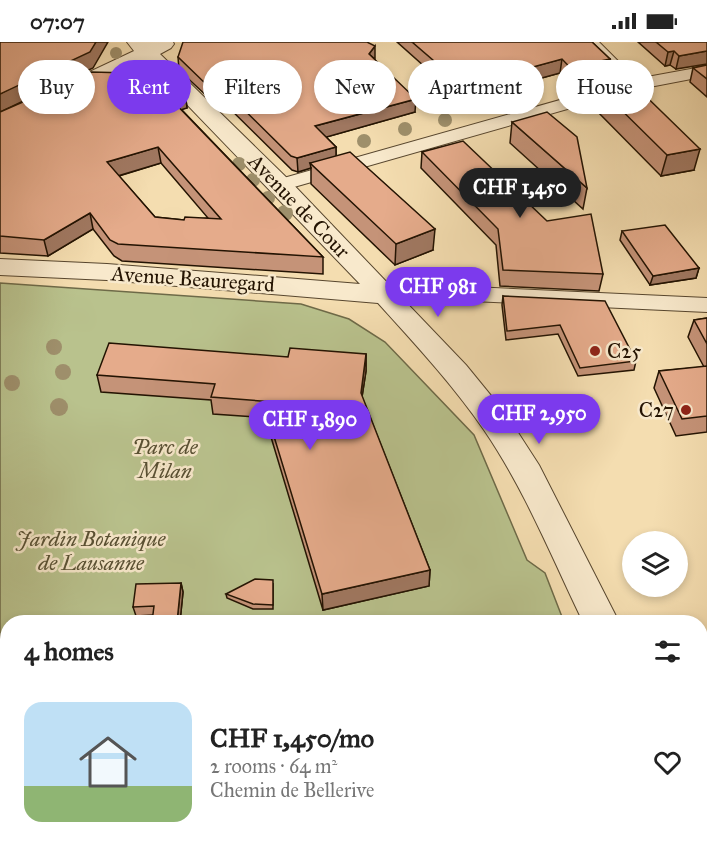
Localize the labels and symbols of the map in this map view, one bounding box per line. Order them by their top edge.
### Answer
street label: Avenue de Cour [242,148,355,264]
pin: CHF 1,450 [451,168,589,219]
street label: Avenue Beauregard [109,260,276,298]
pin: CHF 981 [383,267,493,318]
place label: C25 [607,338,642,364]
marker: C25 [588,344,602,358]
pin: CHF 2,950 [470,394,608,445]
place label: C27 [639,397,674,423]
pin: CHF 1,890 [241,400,379,451]
marker: C27 [679,403,693,417]
park label: Parc de Milan [132,434,199,484]
park label: Jardin Botanique de Lausanne [16,526,167,576]

